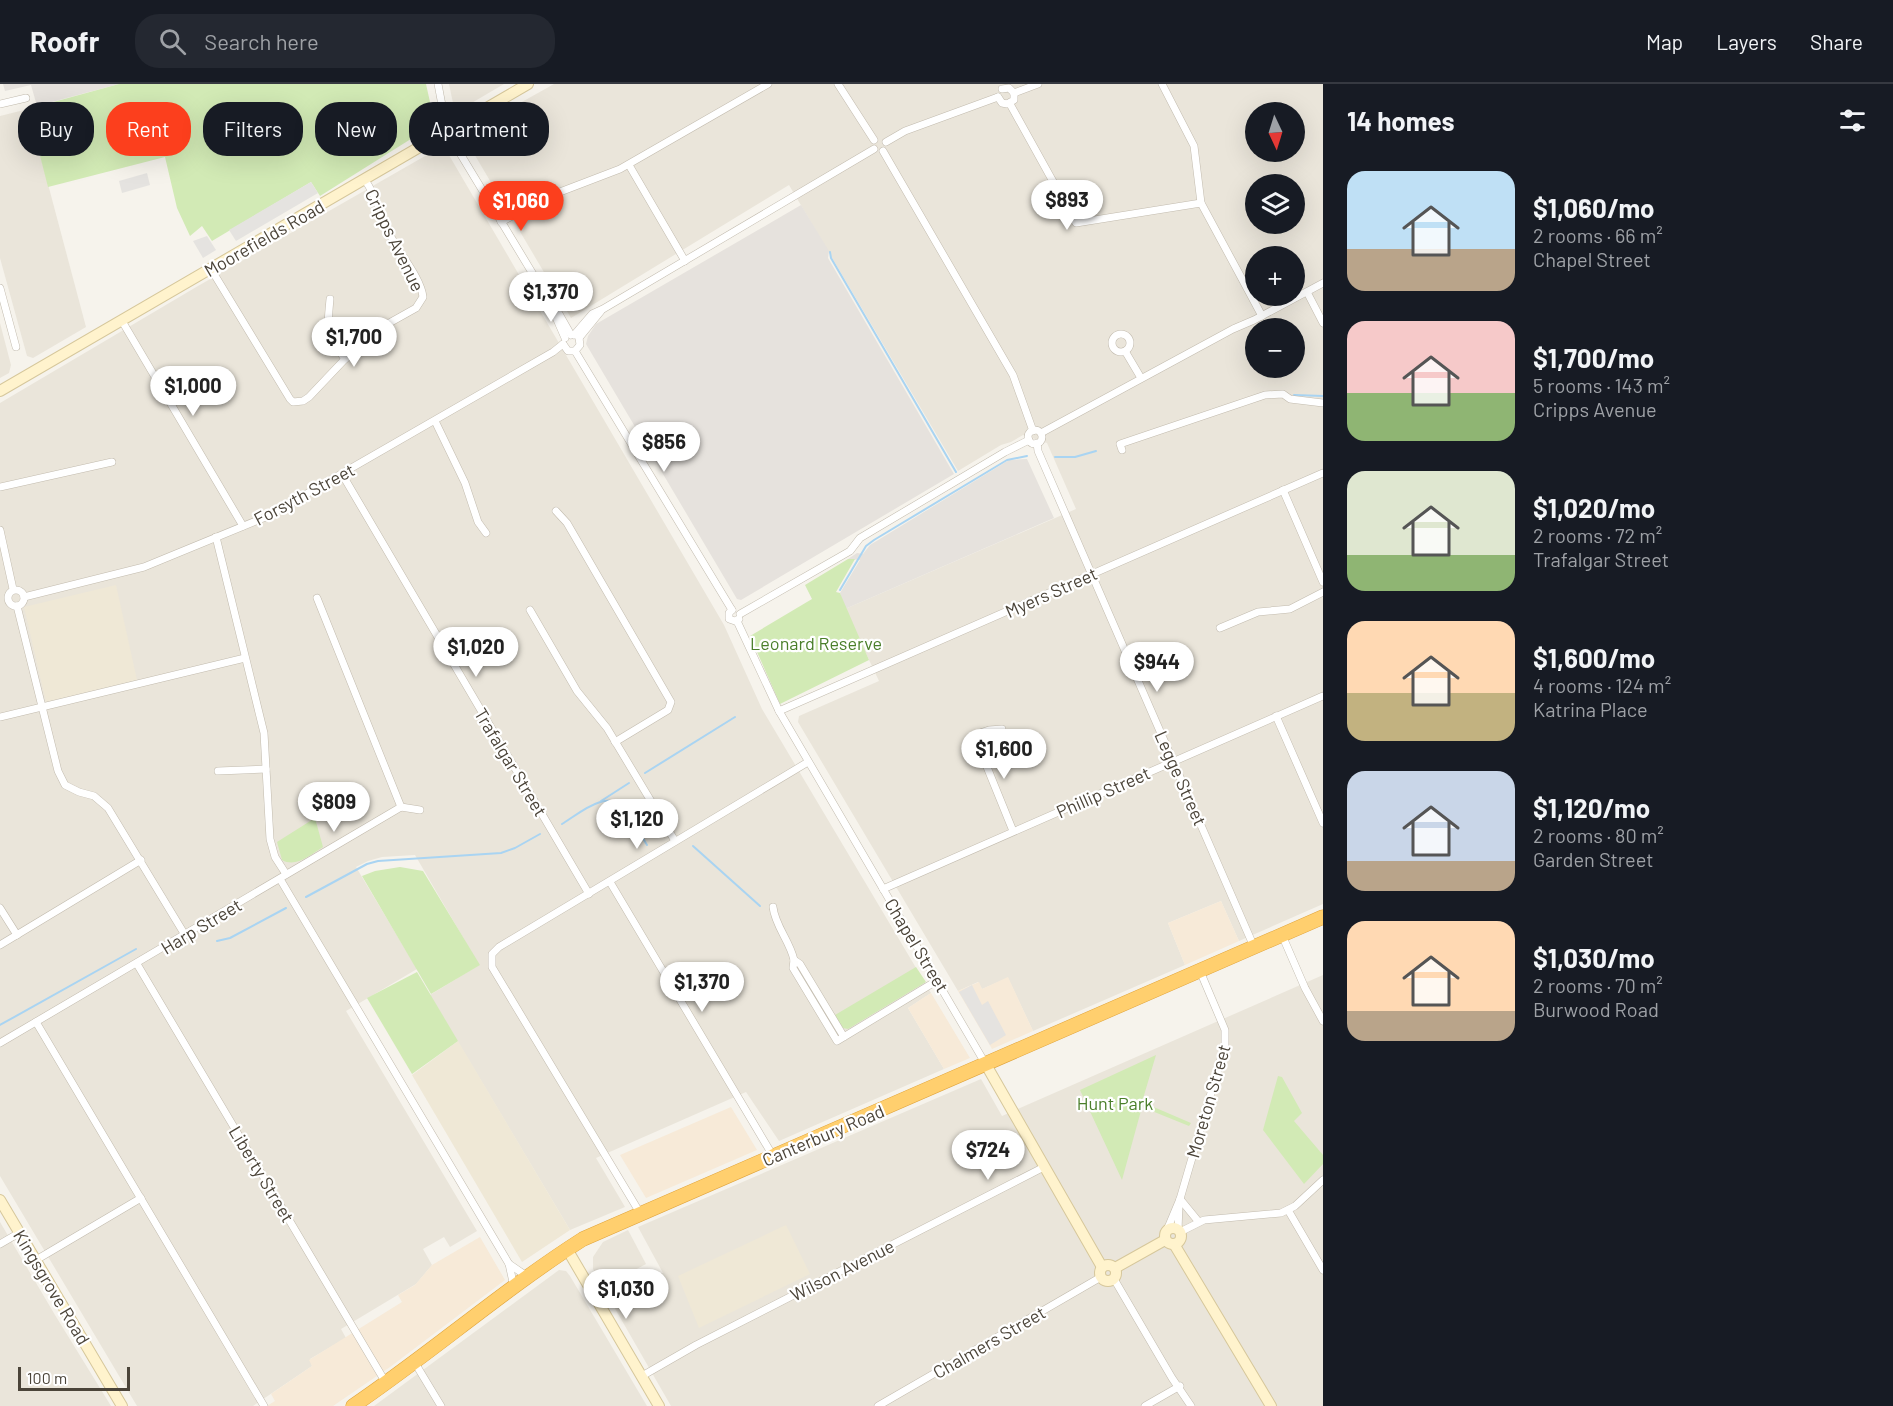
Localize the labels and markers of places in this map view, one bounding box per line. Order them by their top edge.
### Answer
pin: $893 [1031,180,1103,231]
pin: $1,060 [472,181,570,232]
pin: $1,370 [502,272,600,323]
pin: $1,700 [305,317,403,368]
pin: $1,000 [144,366,242,417]
pin: $856 [628,422,700,473]
pin: $1,020 [427,627,525,678]
pin: $944 [1121,642,1193,693]
pin: $1,600 [955,729,1053,780]
pin: $809 [298,782,370,833]
pin: $1,120 [588,799,686,850]
pin: $1,370 [653,962,751,1013]
pin: $724 [952,1130,1024,1181]
pin: $1,030 [577,1269,675,1320]

